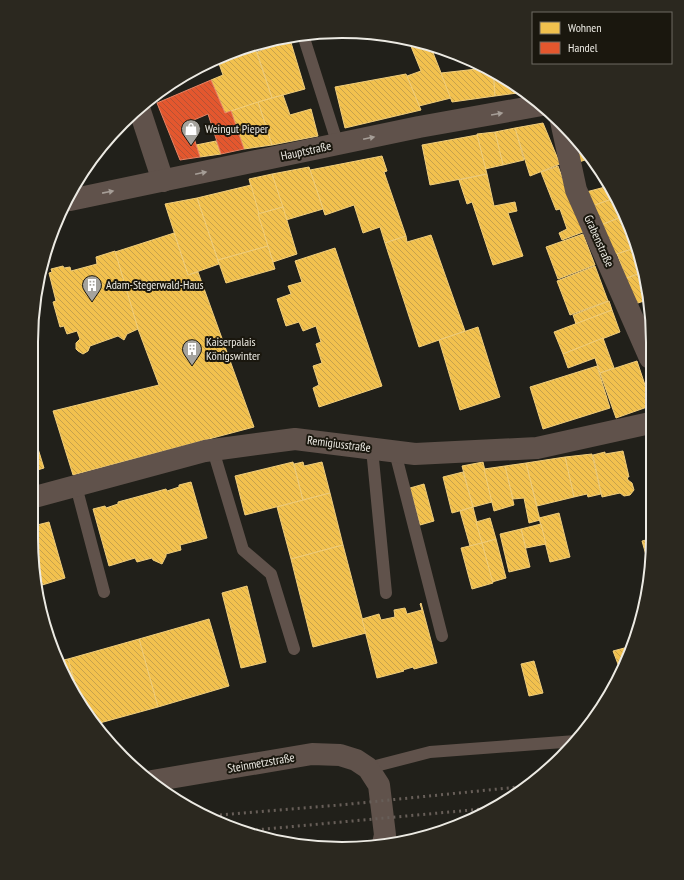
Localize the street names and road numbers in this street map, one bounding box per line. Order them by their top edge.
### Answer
street label: Hauptstraße [279,138,333,163]
street label: Grabenstraße [581,212,618,269]
street label: Remigiusstraße [306,432,372,455]
street label: Steinmetzstraße [226,749,296,776]

